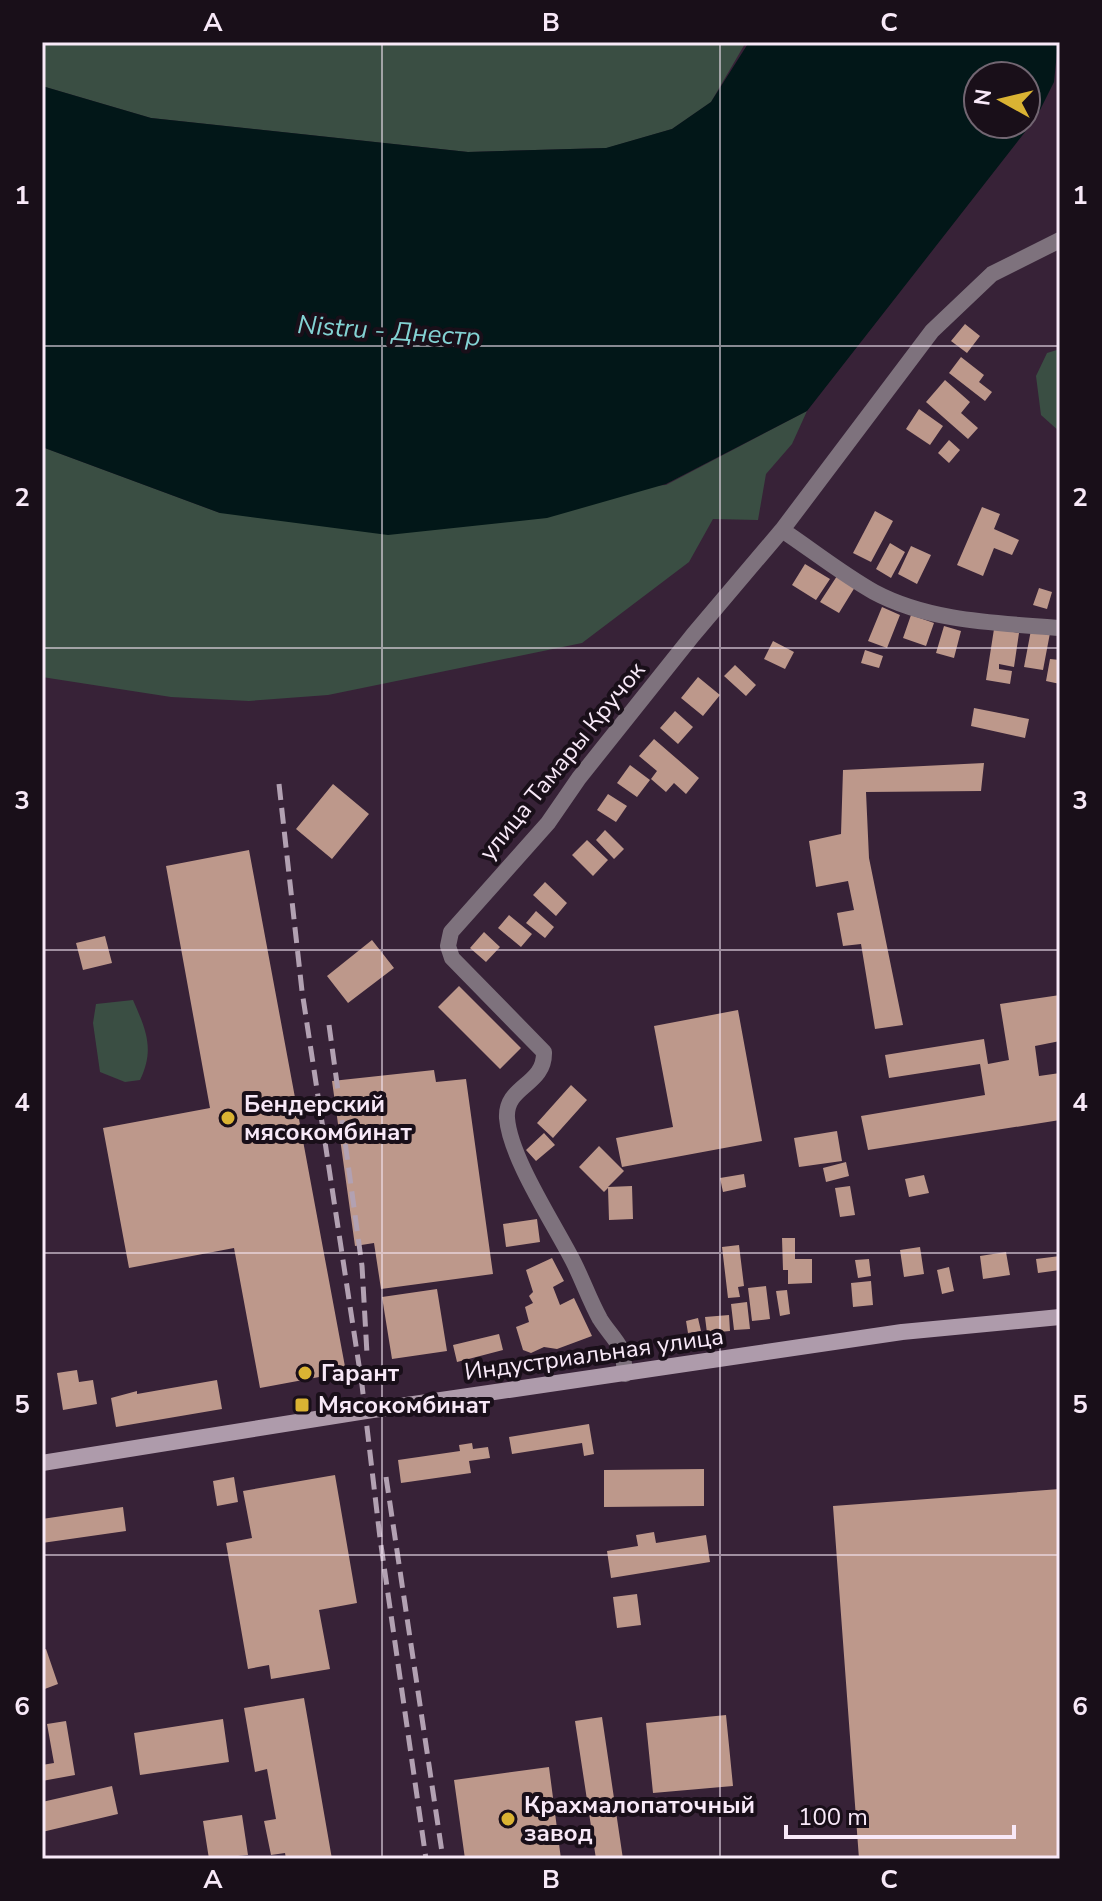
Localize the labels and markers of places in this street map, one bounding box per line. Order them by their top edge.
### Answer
place label: Бендерский мясокомбинат [244,1088,412,1148]
marker: Бендерский мясокомбинат [219,1109,237,1127]
place label: Гарант [321,1357,400,1389]
marker: Гарант [296,1364,314,1382]
place label: Мясокомбинат [318,1389,491,1421]
marker: Мясокомбинат [293,1396,311,1414]
place label: Крахмалопаточный завод [524,1789,755,1849]
marker: Крахмалопаточный завод [499,1810,517,1828]

